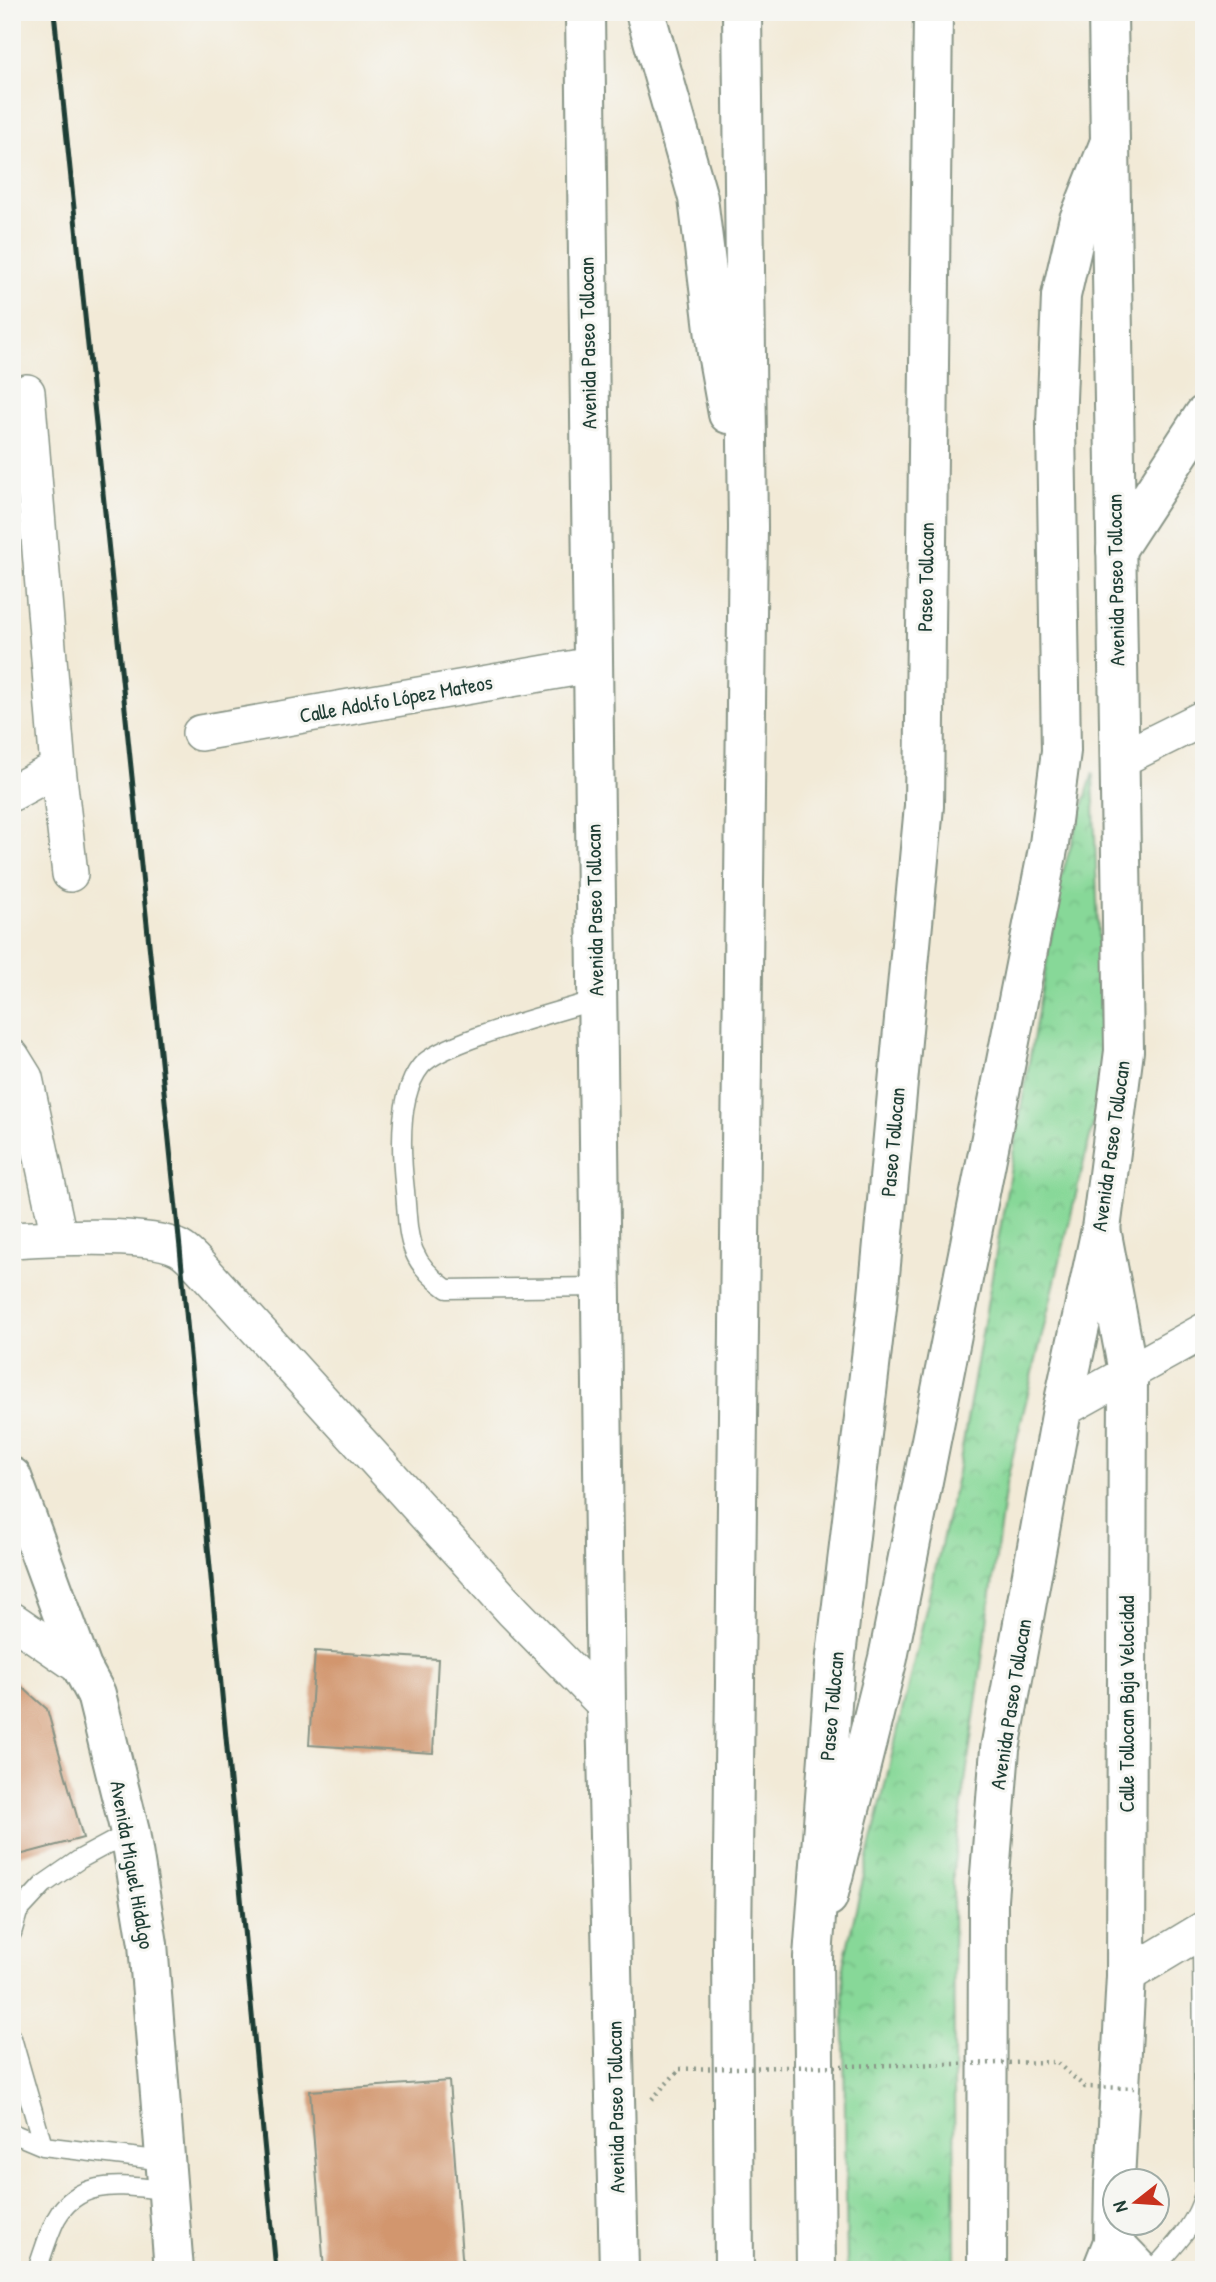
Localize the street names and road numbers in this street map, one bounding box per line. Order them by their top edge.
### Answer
street label: Avenida Paseo Tollocan [571,257,604,429]
street label: Avenida Paseo Tollocan [1099,494,1132,666]
street label: Paseo Tollocan [910,522,941,632]
street label: Calle Adolfo López Mateos [297,667,495,730]
street label: Avenida Paseo Tollocan [578,824,611,996]
street label: Avenida Paseo Tollocan [1084,1059,1137,1233]
street label: Paseo Tollocan [873,1086,912,1198]
street label: Calle Tollocan Baja Velocidad [1112,1595,1141,1813]
street label: Avenida Paseo Tollocan [983,1617,1038,1791]
street label: Paseo Tollocan [812,1650,851,1762]
street label: Avenida Miguel Hidalgo [103,1778,162,1951]
street label: Avenida Paseo Tollocan [599,2021,632,2193]

